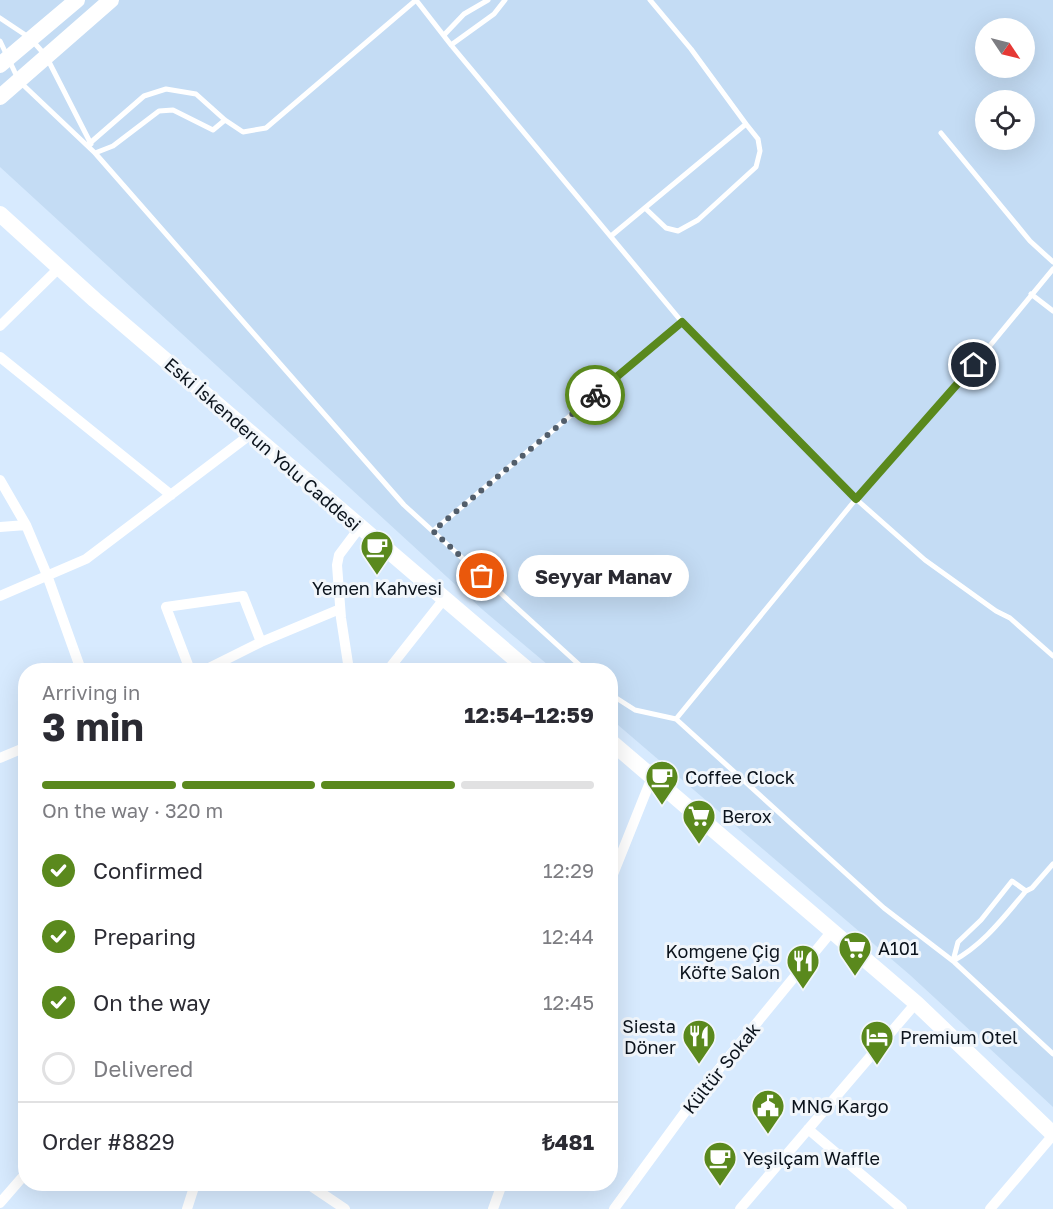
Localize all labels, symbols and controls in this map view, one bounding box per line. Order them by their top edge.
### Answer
north arrow [975,18,1035,78]
map controls [975,18,1035,150]
button: locate [975,90,1035,150]
pin [948,339,999,390]
icon: home [957,348,990,381]
street label: Eski İskenderun Yolu Caddesi [160,353,366,535]
courier [565,365,625,425]
icon: bike [579,379,612,412]
cafe icon: Yemen Kahvesi [359,529,395,576]
pin [456,550,507,601]
callout: Seyyar Manav [518,555,689,597]
icon: bag [465,559,498,592]
text: Seyyar Manav [535,564,672,588]
place label: Yemen Kahvesi [312,577,442,599]
text: Arriving in [42,680,140,704]
text: 12:54–12:59 [464,701,594,728]
text: 3 min [42,703,144,750]
cafe icon: Coffee Clock [644,759,680,806]
place label: Coffee Clock [685,766,795,788]
text: On the way · 320 m [42,798,223,822]
supermarket icon: Berox [681,798,717,845]
place label: Berox [722,805,772,827]
icon: check [42,854,75,887]
text: Confirmed [93,857,203,884]
text: 12:29 [543,858,594,882]
icon: check [42,920,75,953]
text: Preparing [93,923,196,950]
text: 12:44 [542,924,594,948]
supermarket icon: A101 [837,930,873,977]
place label: A101 [878,937,919,959]
place label: Komgene Çiğ Köfte Salon [666,940,780,983]
restaurant icon: Komgene Çiğ Köfte Salon [785,943,821,990]
icon: check [42,986,75,1019]
text: On the way [93,989,211,1016]
text: 12:45 [543,990,594,1014]
place label: Siesta Döner [622,1015,676,1058]
street label: Kültür Sokak [678,1018,764,1118]
restaurant icon: Siesta Döner [681,1018,717,1065]
hotel icon: Premium Otel [859,1019,895,1066]
place label: Premium Otel [900,1026,1018,1048]
text: Delivered [93,1055,193,1082]
public building icon: MNG Kargo [750,1088,786,1135]
place label: MNG Kargo [791,1095,888,1117]
text: Order #8829 [42,1128,175,1155]
text: ₺481 [542,1128,594,1155]
cafe icon: Yeşilçam Waffle [702,1140,738,1187]
place label: Yeşilçam Waffle [743,1147,880,1169]

